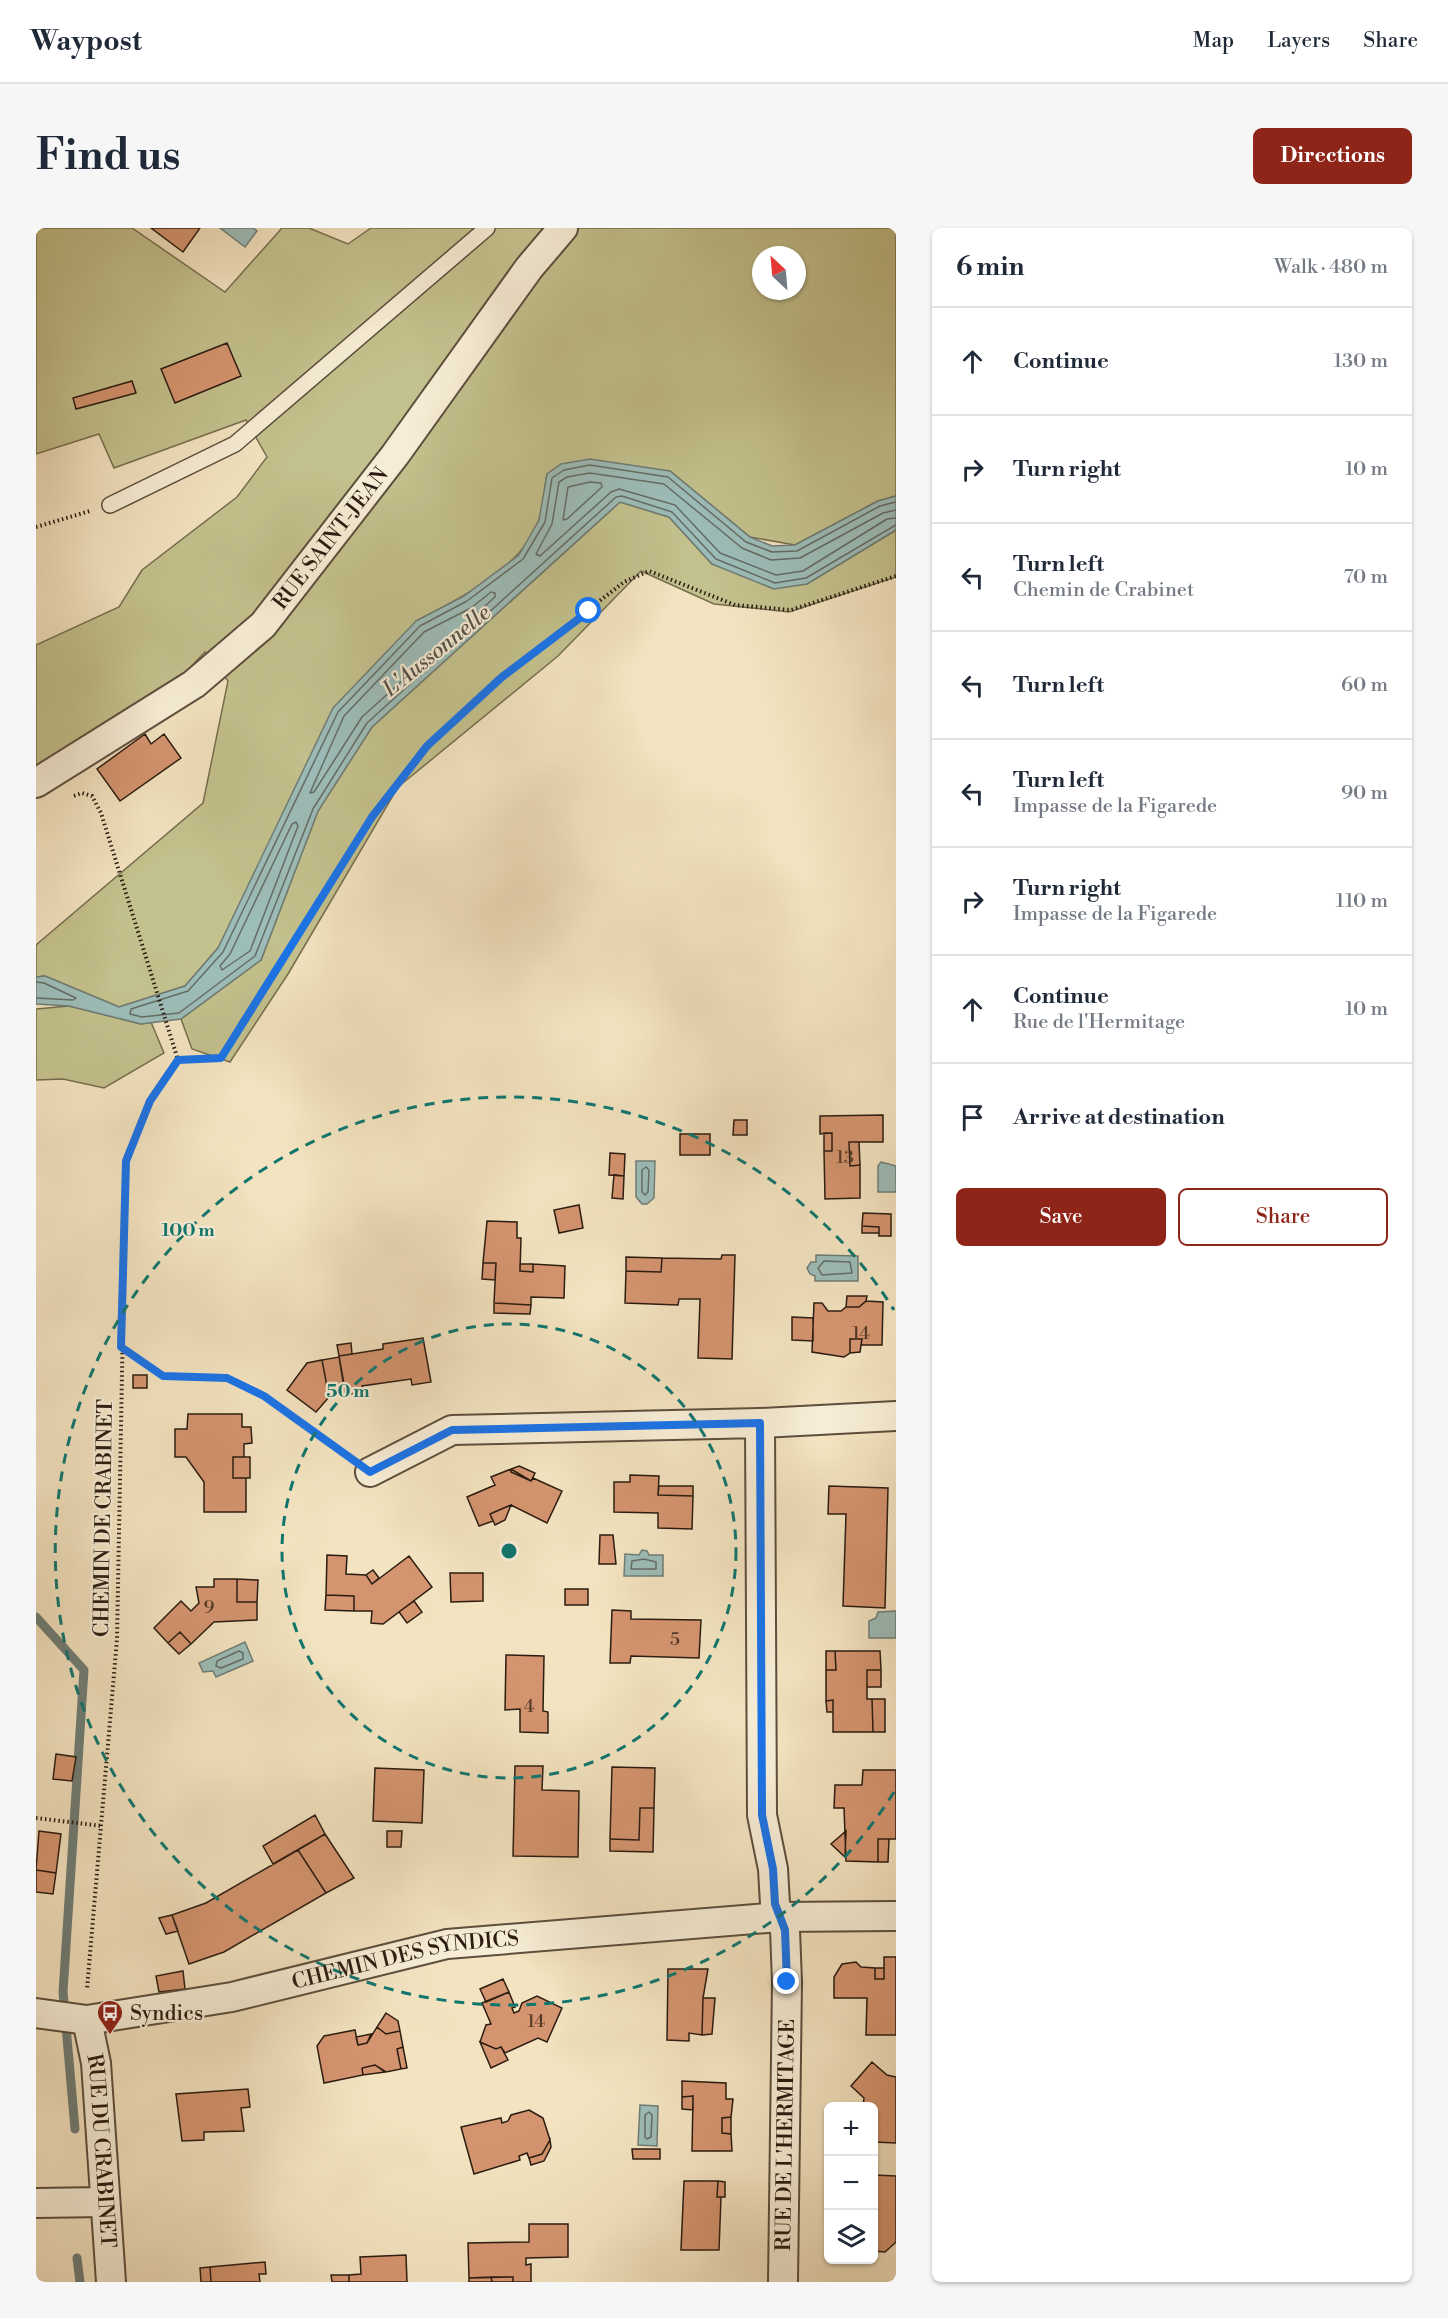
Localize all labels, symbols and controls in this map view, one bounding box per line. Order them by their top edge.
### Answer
text: Waypost [30,24,142,59]
text: Map [1193,28,1234,54]
text: Layers [1267,28,1330,54]
text: Share [1363,28,1418,54]
button: Directions [1253,128,1412,184]
text: Find us [36,130,180,183]
north arrow [752,246,806,300]
text: 6 min [956,251,1024,283]
text: Walk · 480 m [1274,255,1388,280]
icon: ahead [956,345,989,378]
text: Continue [1013,348,1109,375]
text: 130 m [1333,349,1388,374]
icon: right [956,453,989,486]
text: Turn right [1013,456,1121,483]
text: 10 m [1345,457,1388,482]
street label: RUE SAINT-JEAN [268,462,395,615]
text: Turn left [1013,551,1104,578]
icon: left [956,561,989,594]
text: 70 m [1344,565,1388,590]
text: Chemin de Crabinet [1013,578,1194,603]
route start [575,597,601,623]
water label: L'Aussonnelle [377,600,496,703]
icon: left [956,669,989,702]
text: Turn left [1013,672,1104,699]
text: 60 m [1341,673,1388,698]
text: Turn left [1013,767,1104,794]
icon: left [956,777,989,810]
text: 90 m [1341,781,1388,806]
text: Impasse de la Figarede [1013,794,1217,819]
text: Turn right [1013,875,1121,902]
icon: right [956,885,989,918]
text: 110 m [1336,889,1388,914]
text: Impasse de la Figarede [1013,902,1217,927]
text: Continue [1013,983,1109,1010]
icon: ahead [956,993,989,1026]
text: 10 m [1345,997,1388,1022]
text: Rue de l'Hermitage [1013,1010,1185,1035]
icon: arrive [956,1101,989,1134]
text: Arrive at destination [1013,1104,1225,1131]
house number: 13 [836,1146,854,1169]
button: Save [956,1188,1166,1246]
button: Share [1178,1188,1388,1246]
text: 100 m [161,1219,215,1242]
house number: 14 [852,1322,870,1345]
text: 50 m [326,1380,370,1403]
street label: CHEMIN DE CRABINET [89,1399,119,1637]
centre of rings [499,1541,519,1561]
house number: 9 [204,1596,215,1619]
house number: 5 [670,1628,680,1651]
house number: 4 [524,1695,535,1718]
street label: CHEMIN DES SYNDICS [289,1926,520,1996]
route end [773,1968,799,1994]
bus stop icon: Syndics [95,1998,125,2036]
place label: Syndics [130,2001,203,2027]
house number: 14 [527,2010,545,2033]
street label: RUE DE L'HERMITAGE [771,2019,801,2251]
street label: RUE DU CRABINET [80,2052,121,2249]
map controls [824,2102,878,2264]
button: + [824,2102,878,2156]
button: − [824,2156,878,2210]
button: layers [824,2210,878,2264]

